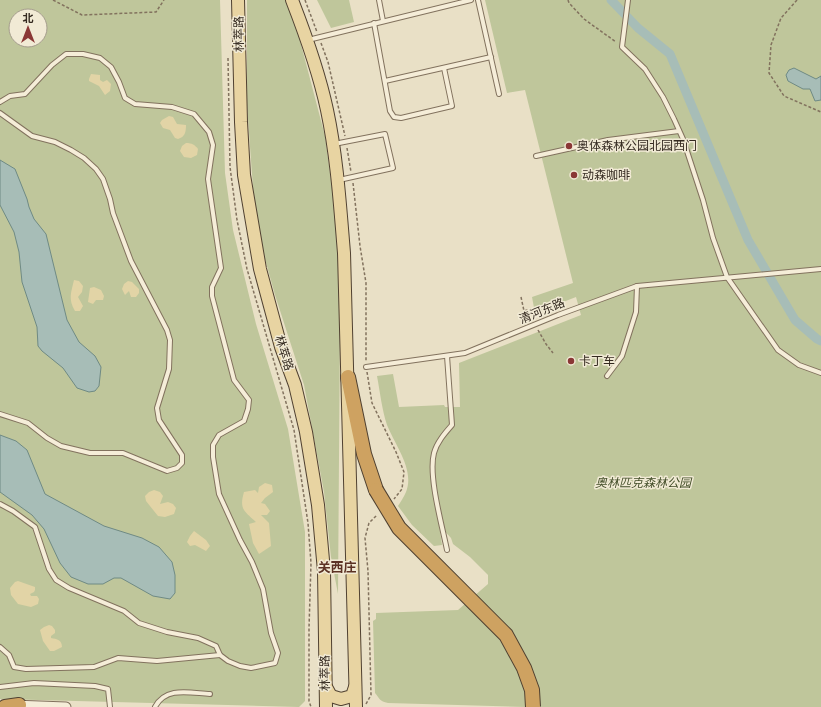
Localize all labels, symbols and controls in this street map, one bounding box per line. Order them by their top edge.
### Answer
north arrow [8,8,48,48]
text: 北 [23,10,34,25]
street label: 林萃路 [230,16,246,52]
place label: 奥体森林公园北园西门 [577,137,697,153]
marker: 奥体森林公园北园西门 [564,141,574,151]
place label: 动森咖啡 [582,166,630,182]
marker: 动森咖啡 [569,170,579,180]
street label: 清河东路 [516,294,567,326]
street label: 林萃路 [272,333,298,372]
place label: 卡丁车 [579,352,615,368]
marker: 卡丁车 [566,356,576,366]
park label: 奥林匹克森林公园 [595,474,693,490]
district label: 关西庄 [317,558,357,575]
street label: 林萃路 [316,655,332,691]

